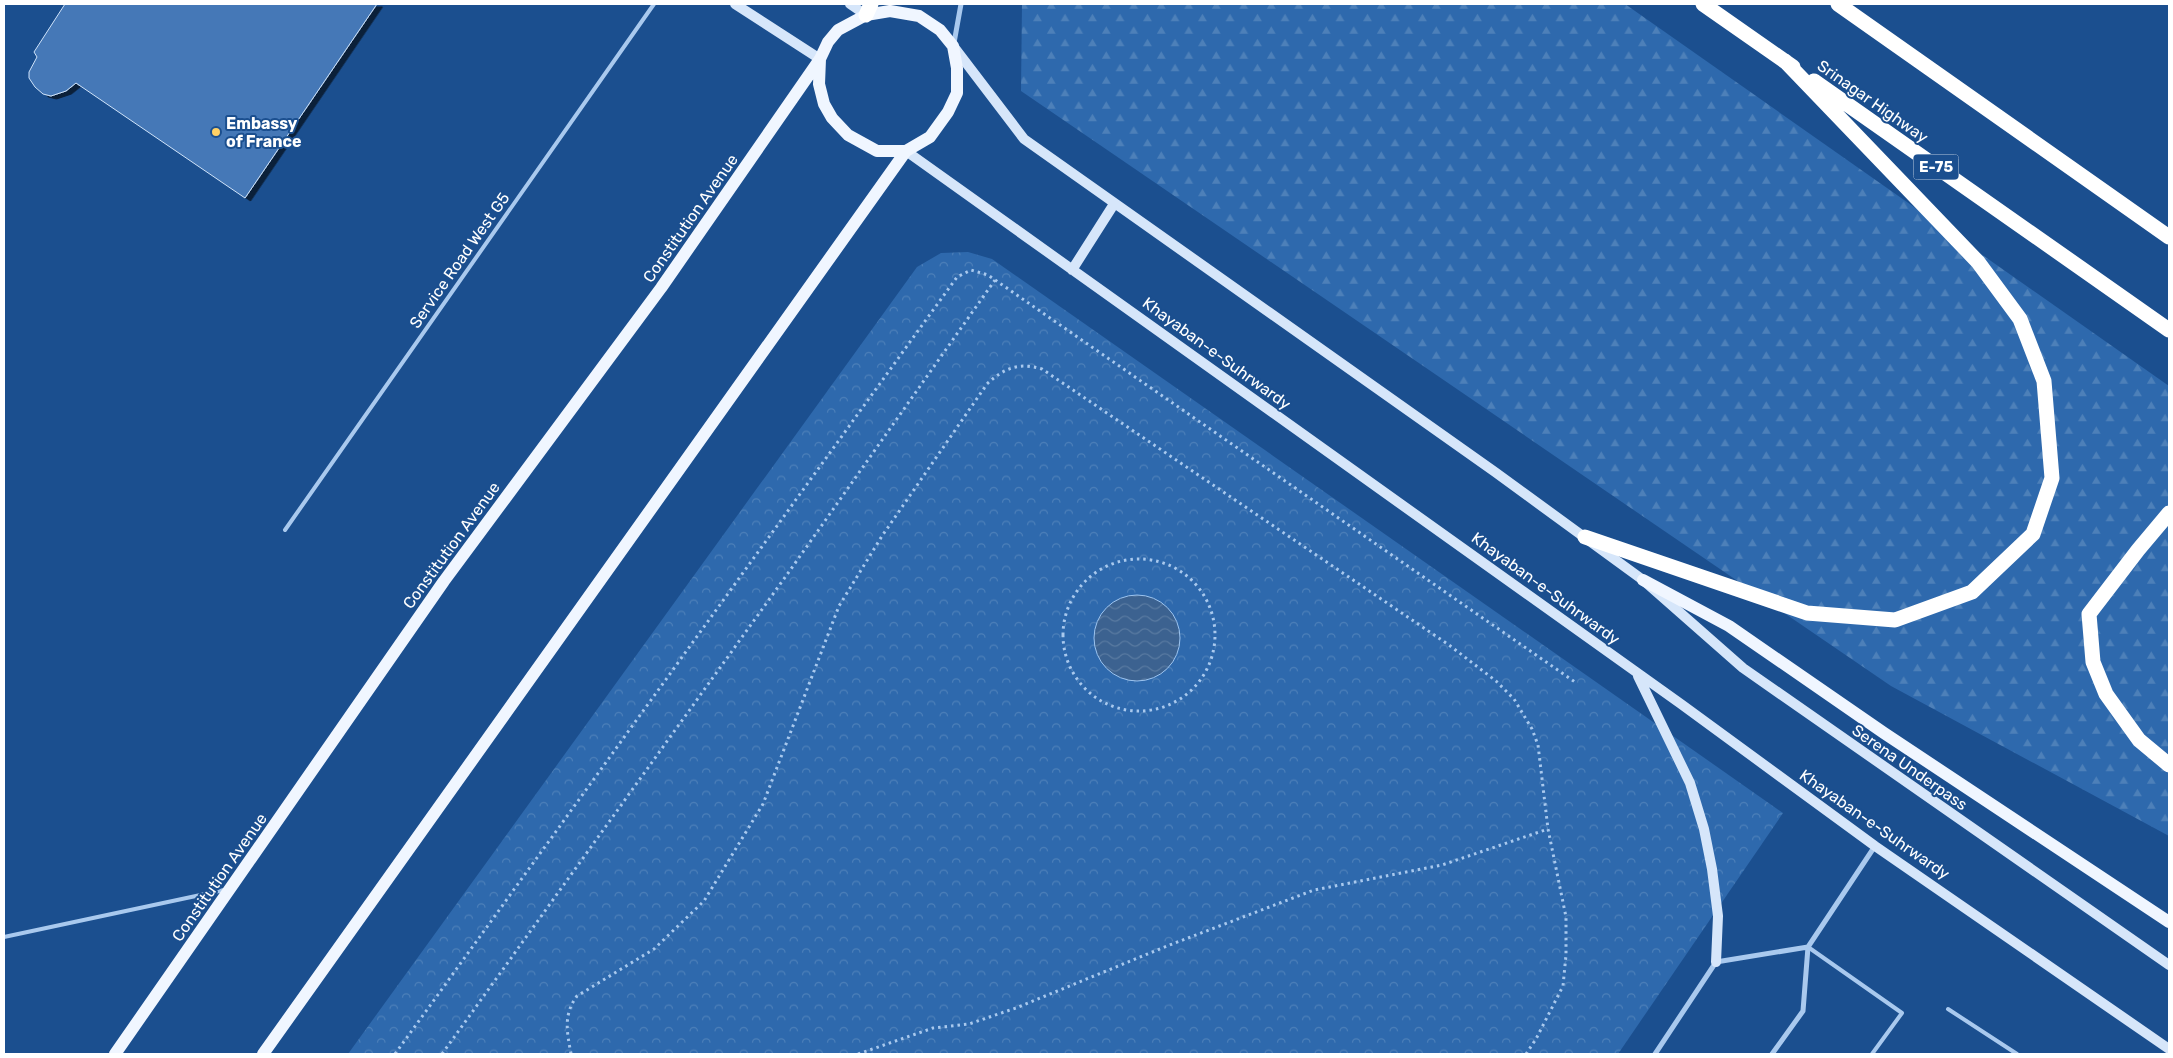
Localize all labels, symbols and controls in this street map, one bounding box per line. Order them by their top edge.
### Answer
street label: Srinagar Highway [1814,56,1932,147]
place label: Embassy of France [226,114,301,151]
marker: Embassy of France [210,126,222,138]
street label: Constitution Avenue [639,150,742,286]
road number: E-75 [1914,154,1958,180]
street label: Service Road West G5 [405,189,513,332]
street label: Khayaban-e-Suhrwardy [1139,293,1295,414]
street label: Constitution Avenue [399,478,504,612]
street label: Khayaban-e-Suhrwardy [1468,528,1624,649]
street label: Serena Underpass [1848,721,1971,814]
street label: Khayaban-e-Suhrwardy [1796,765,1953,884]
street label: Constitution Avenue [168,809,271,945]

